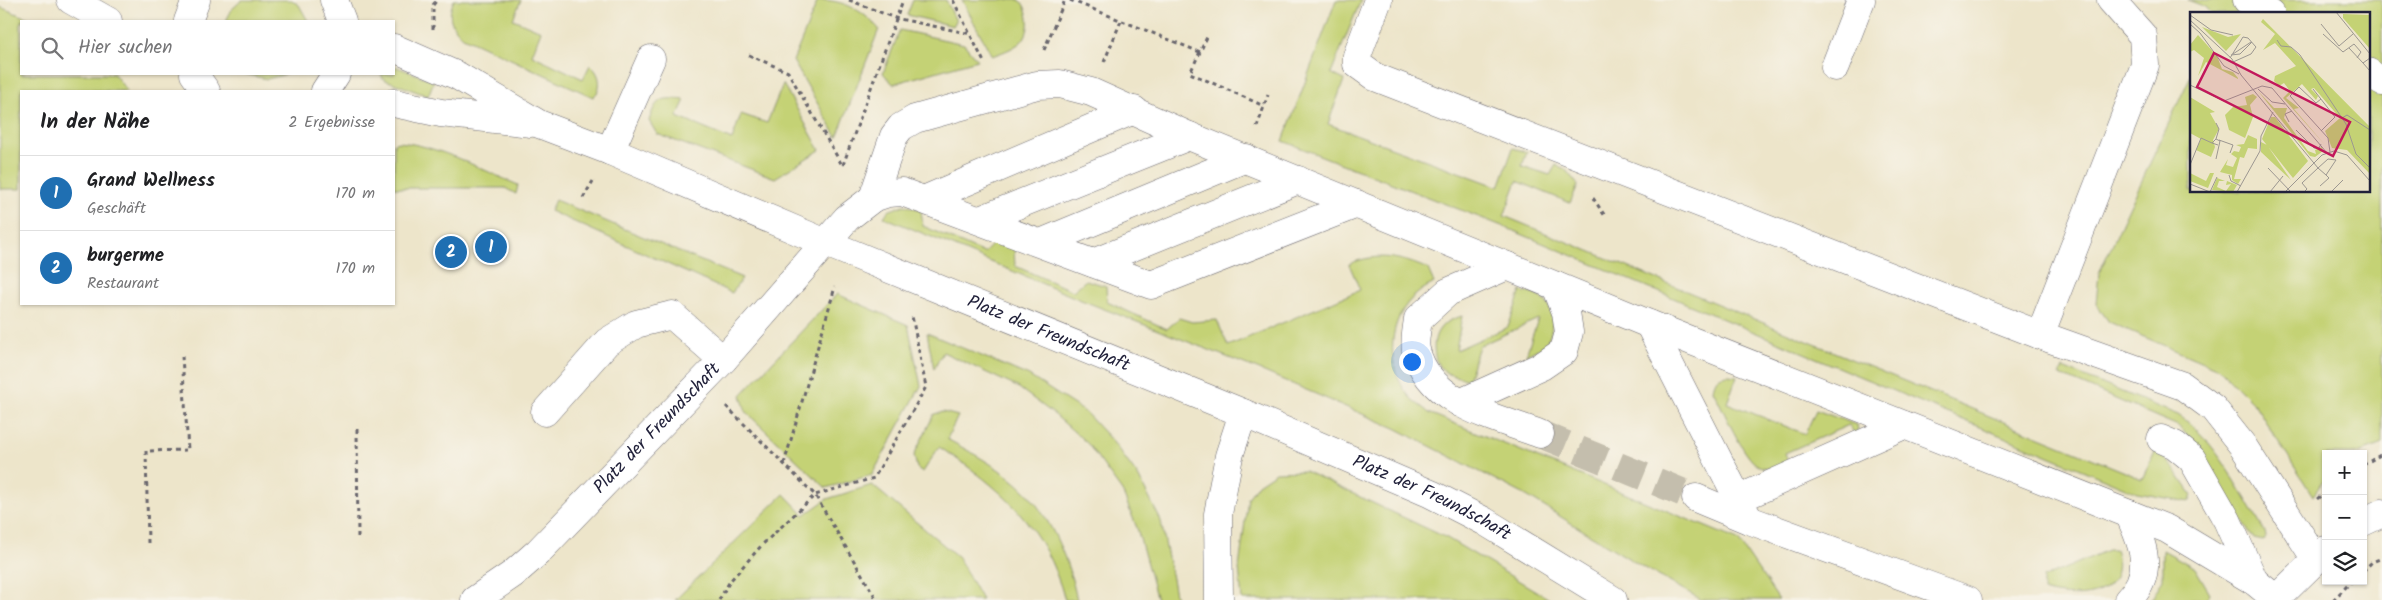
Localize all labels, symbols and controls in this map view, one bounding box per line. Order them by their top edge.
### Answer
inset map [2190,12,2370,192]
search box [20,20,395,75]
text: Hier suchen [78,33,172,63]
icon: search [38,34,66,62]
text: In der Nähe [40,106,150,139]
text: 2 Ergebnisse [288,110,375,135]
text: Grand Wellness [87,166,215,196]
text: 1 [54,181,58,206]
text: 170 m [335,181,375,206]
text: Geschäft [87,196,146,221]
pin: 1 [475,228,507,266]
pin: 2 [435,233,467,271]
text: burgerme [87,241,164,271]
text: 2 [51,256,61,281]
text: 170 m [335,256,375,281]
text: Restaurant [87,271,159,296]
street label: Platz der Freundschaft [963,288,1135,380]
your location [1399,349,1425,375]
street label: Platz der Freundschaft [587,355,728,501]
street label: Platz der Freundschaft [1348,447,1518,549]
map controls [2322,450,2367,585]
button: + [2322,450,2367,495]
button: − [2322,495,2367,540]
button: layers [2322,540,2367,585]

